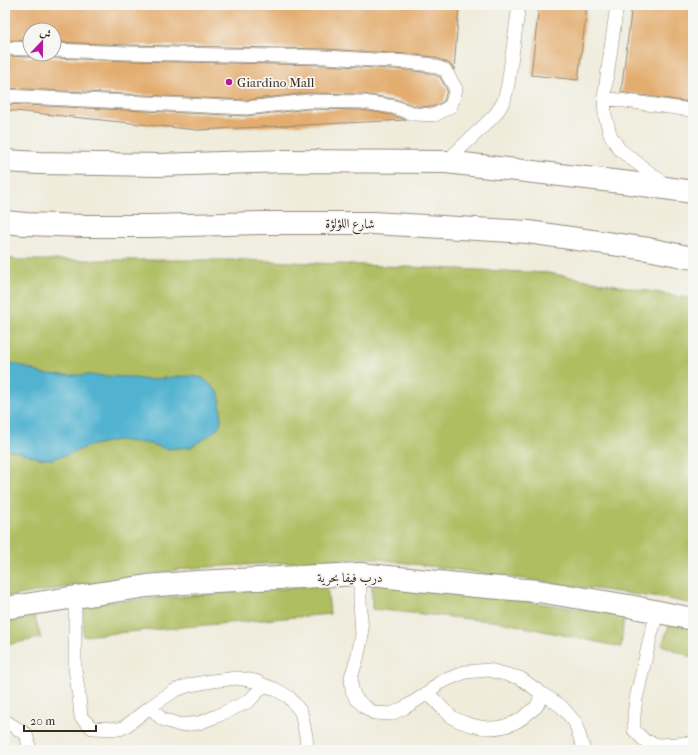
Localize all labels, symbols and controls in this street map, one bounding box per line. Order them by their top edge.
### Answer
north arrow [22,22,62,62]
text: ش [38,25,53,41]
place label: Giardino Mall [237,75,315,90]
marker: Giardino Mall [224,77,234,87]
street label: شارع اللؤلؤة [325,216,375,235]
street label: درب فيفا بحرية [317,570,383,586]
scale bar [24,707,96,733]
text: 20 m [30,714,55,728]

